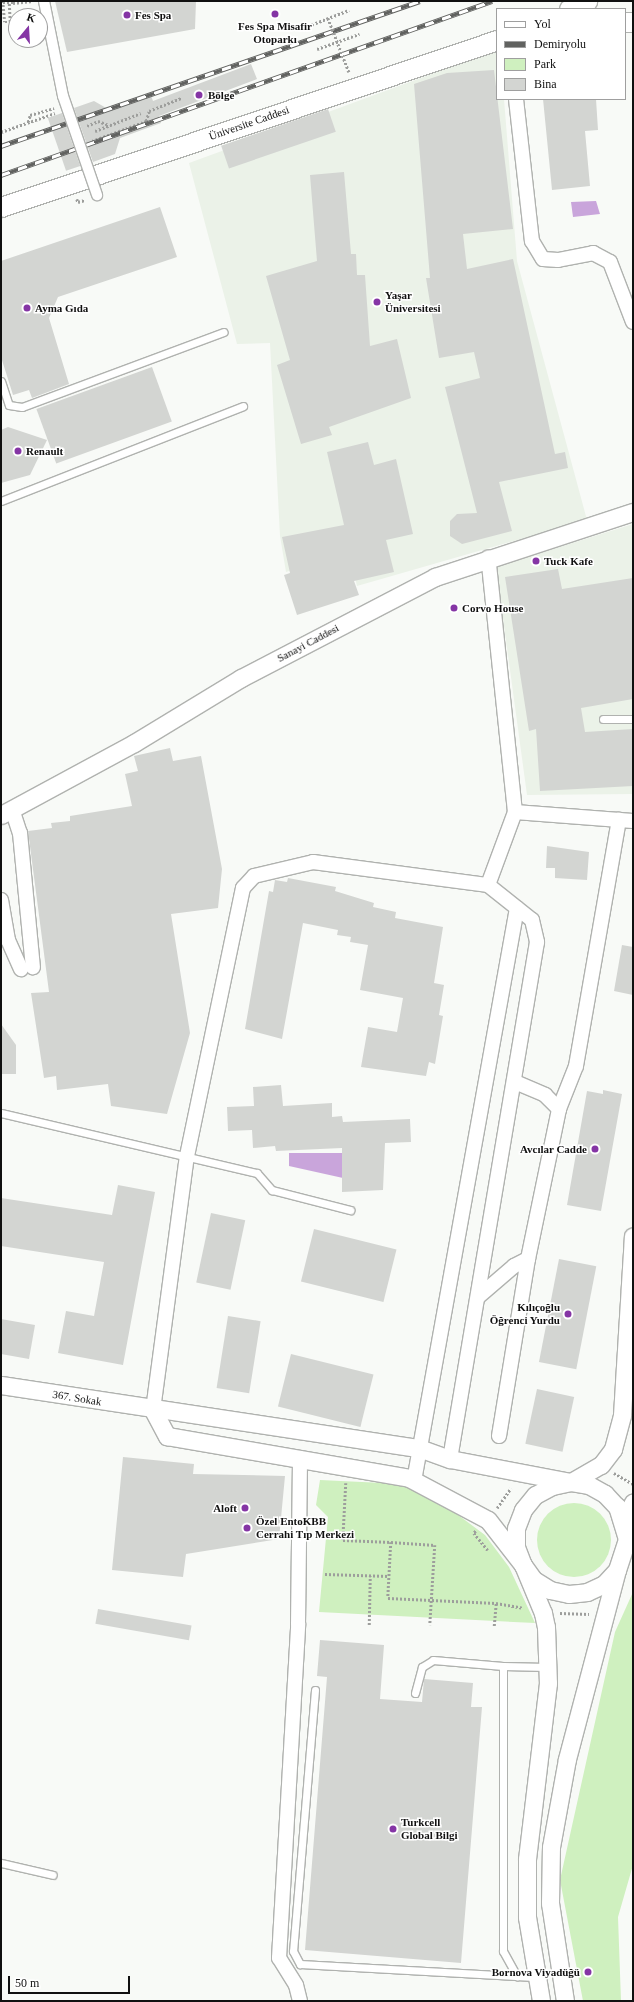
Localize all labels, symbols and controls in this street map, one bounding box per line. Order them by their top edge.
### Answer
north arrow [8,8,48,48]
place label: Fes Spa [135,8,171,22]
legend [496,8,626,100]
marker: Fes Spa Misafir Otoparkı [270,9,280,19]
marker: Fes Spa [122,10,132,20]
text: K [25,11,37,25]
text: Yol [534,17,551,31]
place label: Fes Spa Misafir Otoparkı [238,20,312,46]
text: Demiryolu [534,37,586,51]
text: Park [534,57,556,71]
text: Bina [534,77,557,91]
place label: Bölge [208,88,234,102]
marker: Bölge [193,89,205,101]
street label: Üniversite Caddesi [207,103,291,143]
place label: Yaşar Üniversitesi [385,289,441,315]
marker: Yaşar Üniversitesi [372,297,382,307]
place label: Ayma Gıda [35,301,88,315]
marker: Ayma Gıda [22,303,32,313]
place label: Renault [26,444,63,458]
marker: Renault [13,446,23,456]
place label: Tuck Kafe [544,554,593,568]
marker: Tuck Kafe [531,556,541,566]
place label: Corvo House [462,601,523,615]
marker: Corvo House [449,603,459,613]
street label: Sanayi Caddesi [275,621,341,665]
place label: Avcılar Cadde [520,1142,587,1156]
marker: Avcılar Cadde [590,1144,600,1154]
place label: Kılıçoğlu Öğrenci Yurdu [489,1301,560,1327]
marker: Kılıçoğlu Öğrenci Yurdu [563,1309,573,1319]
street label: 367. Sokak [52,1388,102,1408]
place label: Aloft [213,1501,237,1515]
marker: Aloft [240,1503,250,1513]
place label: Özel EntoKBB Cerrahi Tıp Merkezi [256,1515,354,1541]
marker: Özel EntoKBB Cerrahi Tıp Merkezi [241,1522,253,1534]
place label: Turkcell Global Bilgi [401,1816,458,1842]
marker: Turkcell Global Bilgi [388,1824,398,1834]
place label: Bornova Viyadüğü [491,1965,580,1979]
marker: Bornova Viyadüğü [583,1967,593,1977]
scale bar [10,1968,132,1994]
text: 50 m [15,1976,39,1990]

